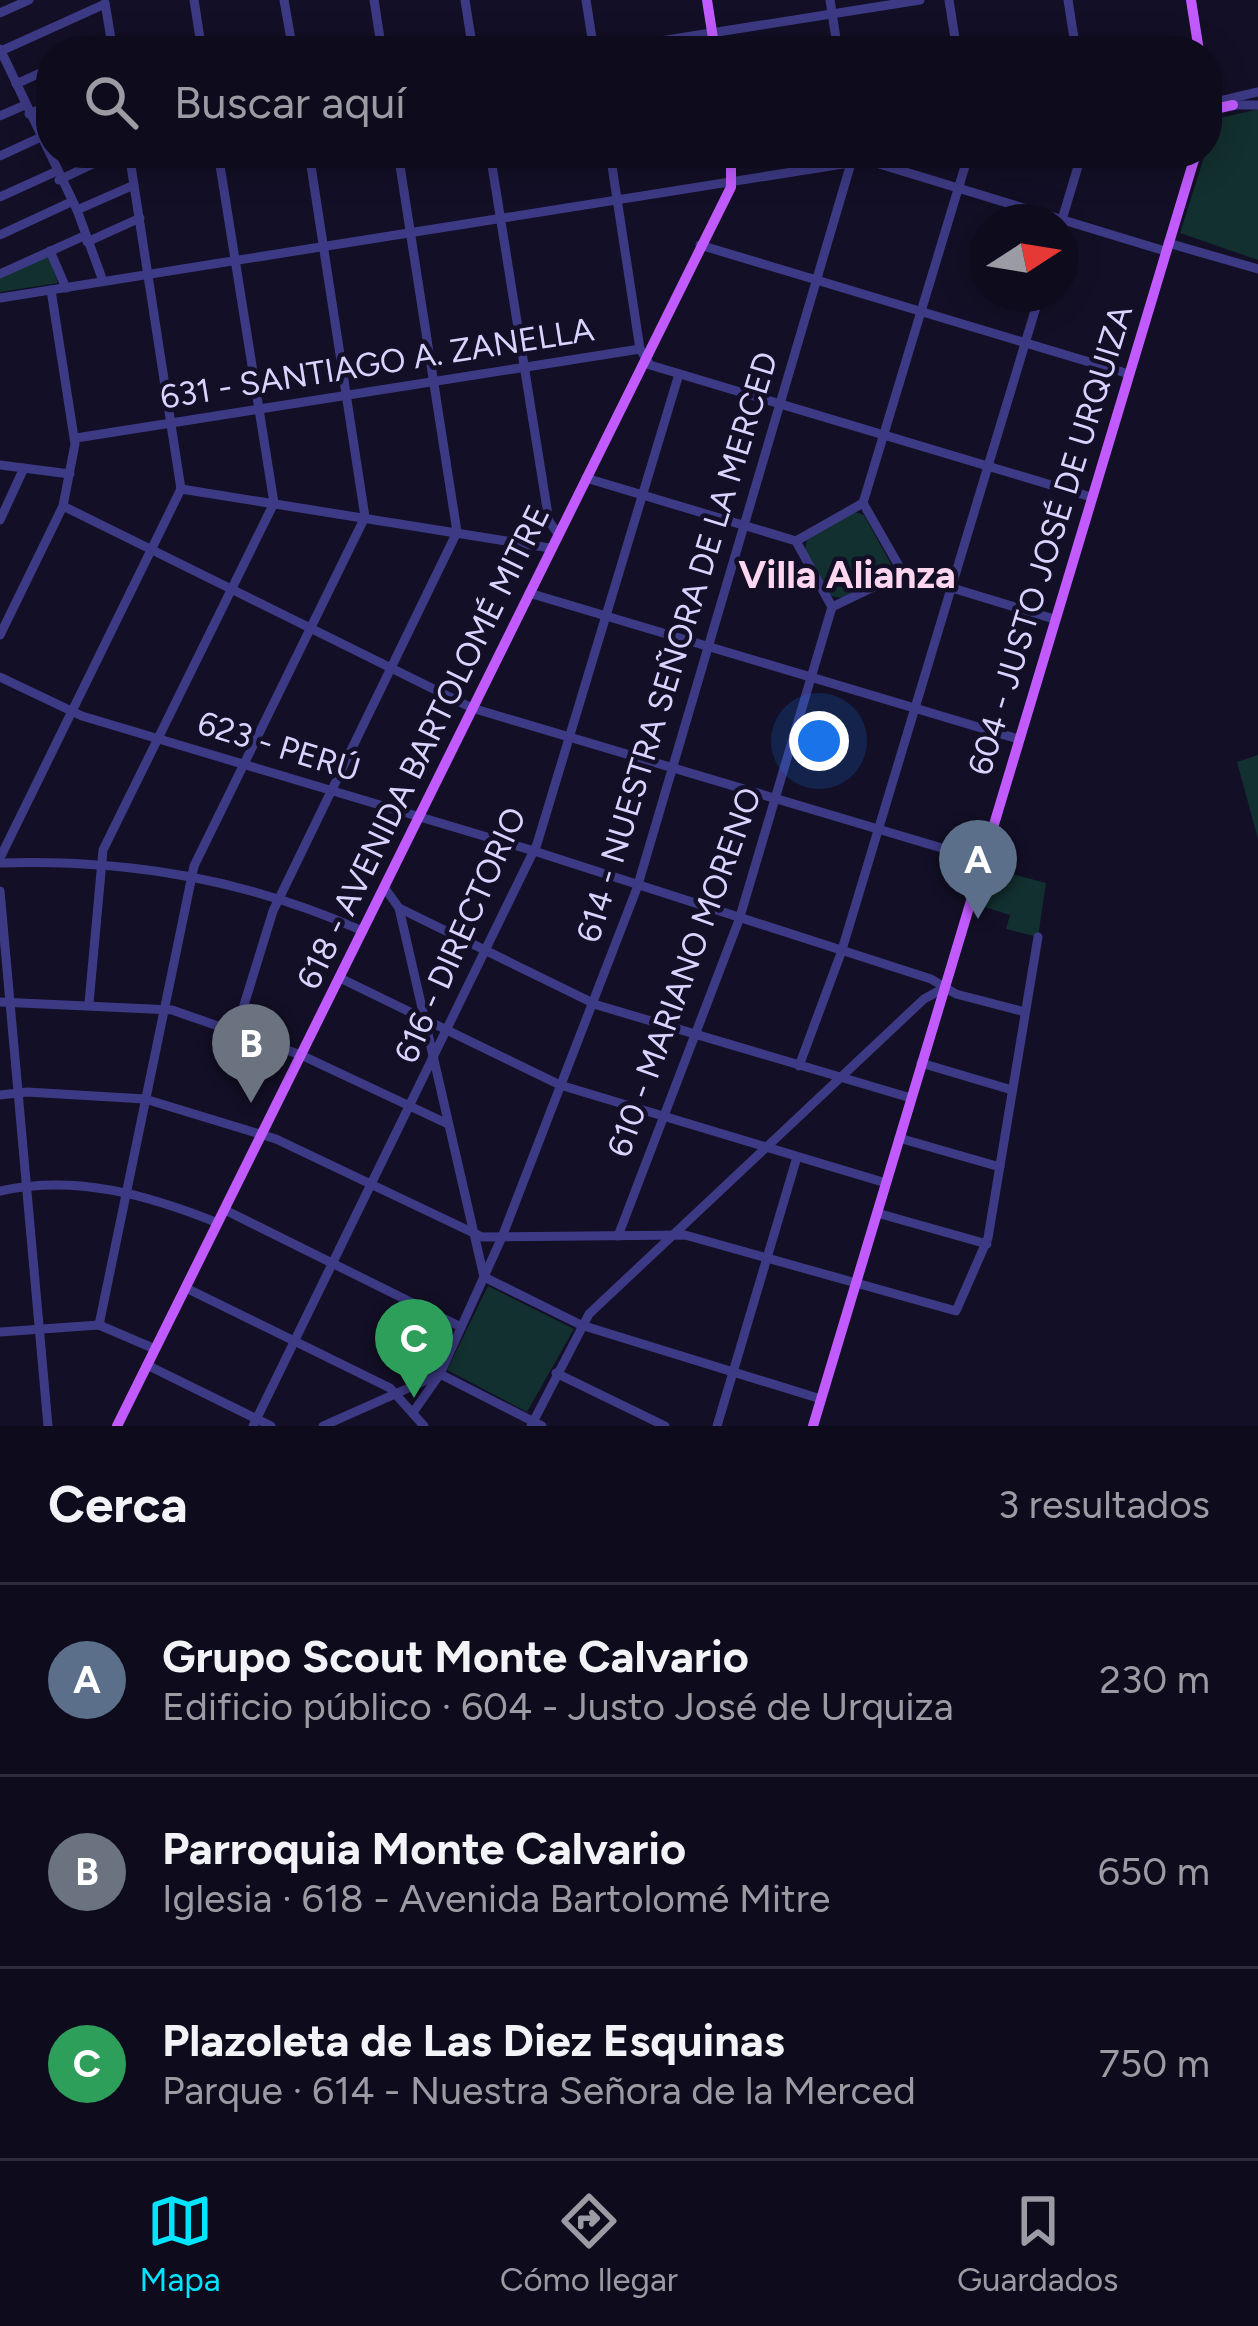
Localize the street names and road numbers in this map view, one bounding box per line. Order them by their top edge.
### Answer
street label: 604 - JUSTO JOSÉ DE URQUIZA [960,300,1140,780]
street label: 631 - SANTIAGO A. ZANELLA [157,309,597,417]
street label: 614 - NUESTRA SEÑORA DE LA MERCED [568,347,786,947]
street label: 618 - AVENIDA BARTOLOMÉ MITRE [289,499,557,995]
street label: 623 - PERÚ [193,703,365,789]
street label: 610 - MARIANO MORENO [599,782,769,1162]
street label: 616 - DIRECTORIO [386,801,534,1069]

